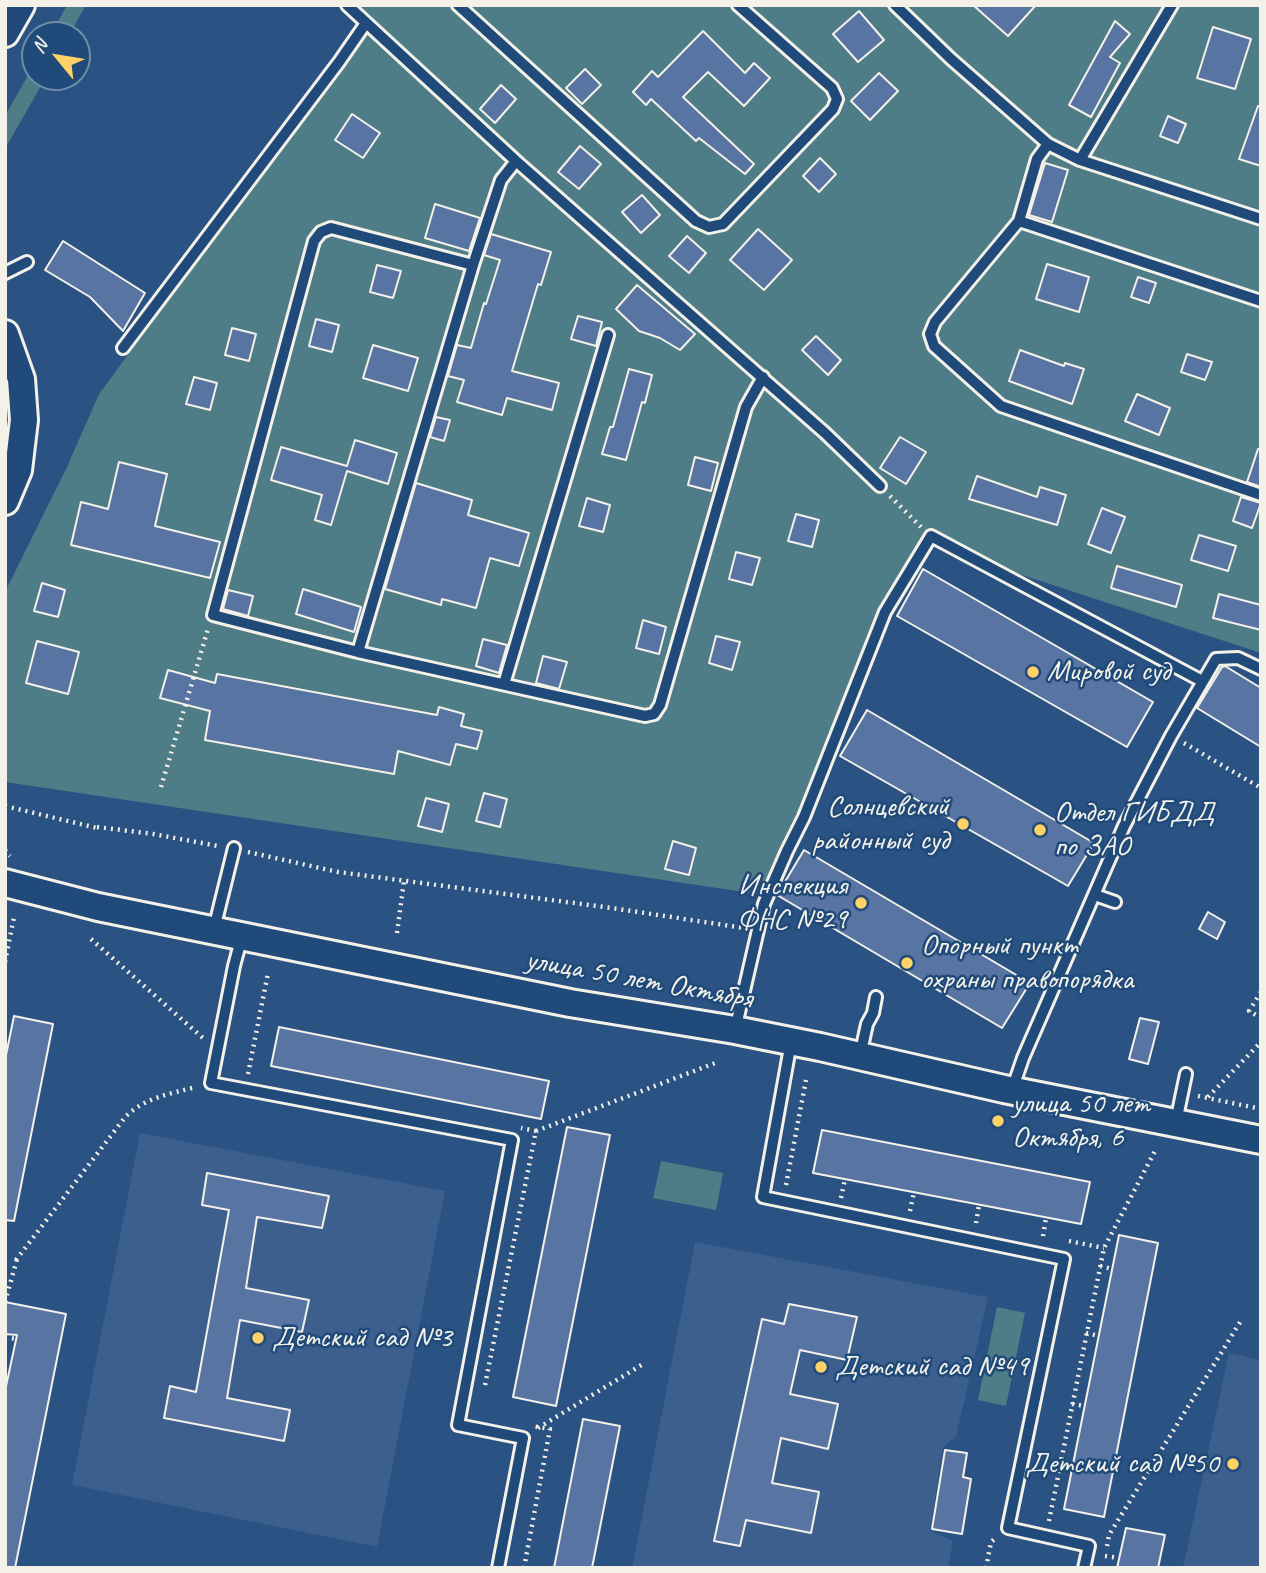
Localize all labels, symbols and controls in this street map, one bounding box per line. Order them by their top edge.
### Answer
north arrow [21,21,91,91]
text: N [26,35,53,58]
place label: Мировой суд [1047,654,1170,690]
marker: Мировой суд [1025,664,1041,680]
place label: Солнцевский районный суд [812,789,949,860]
place label: Отдел ГИБДД по ЗАО [1054,795,1214,866]
marker: Солнцевский районный суд [955,816,971,832]
marker: Отдел ГИБДД по ЗАО [1032,822,1048,838]
place label: Инспекция ФНС №29 [737,868,847,938]
marker: Инспекция ФНС №29 [853,895,869,911]
place label: Опорный пункт охраны правопорядка [921,928,1133,998]
street label: улица 50 лет Октября [523,942,755,1018]
marker: Опорный пункт охраны правопорядка [899,955,915,971]
place label: улица 50 лет Октября, 6 [1012,1086,1150,1156]
marker: улица 50 лет Октября, 6 [990,1113,1006,1129]
place label: Детский сад №3 [272,1320,452,1356]
marker: Детский сад №3 [250,1330,266,1346]
place label: Детский сад №49 [835,1349,1029,1385]
marker: Детский сад №49 [813,1359,829,1375]
place label: Детский сад №50 [1025,1446,1219,1482]
marker: Детский сад №50 [1225,1456,1241,1472]

